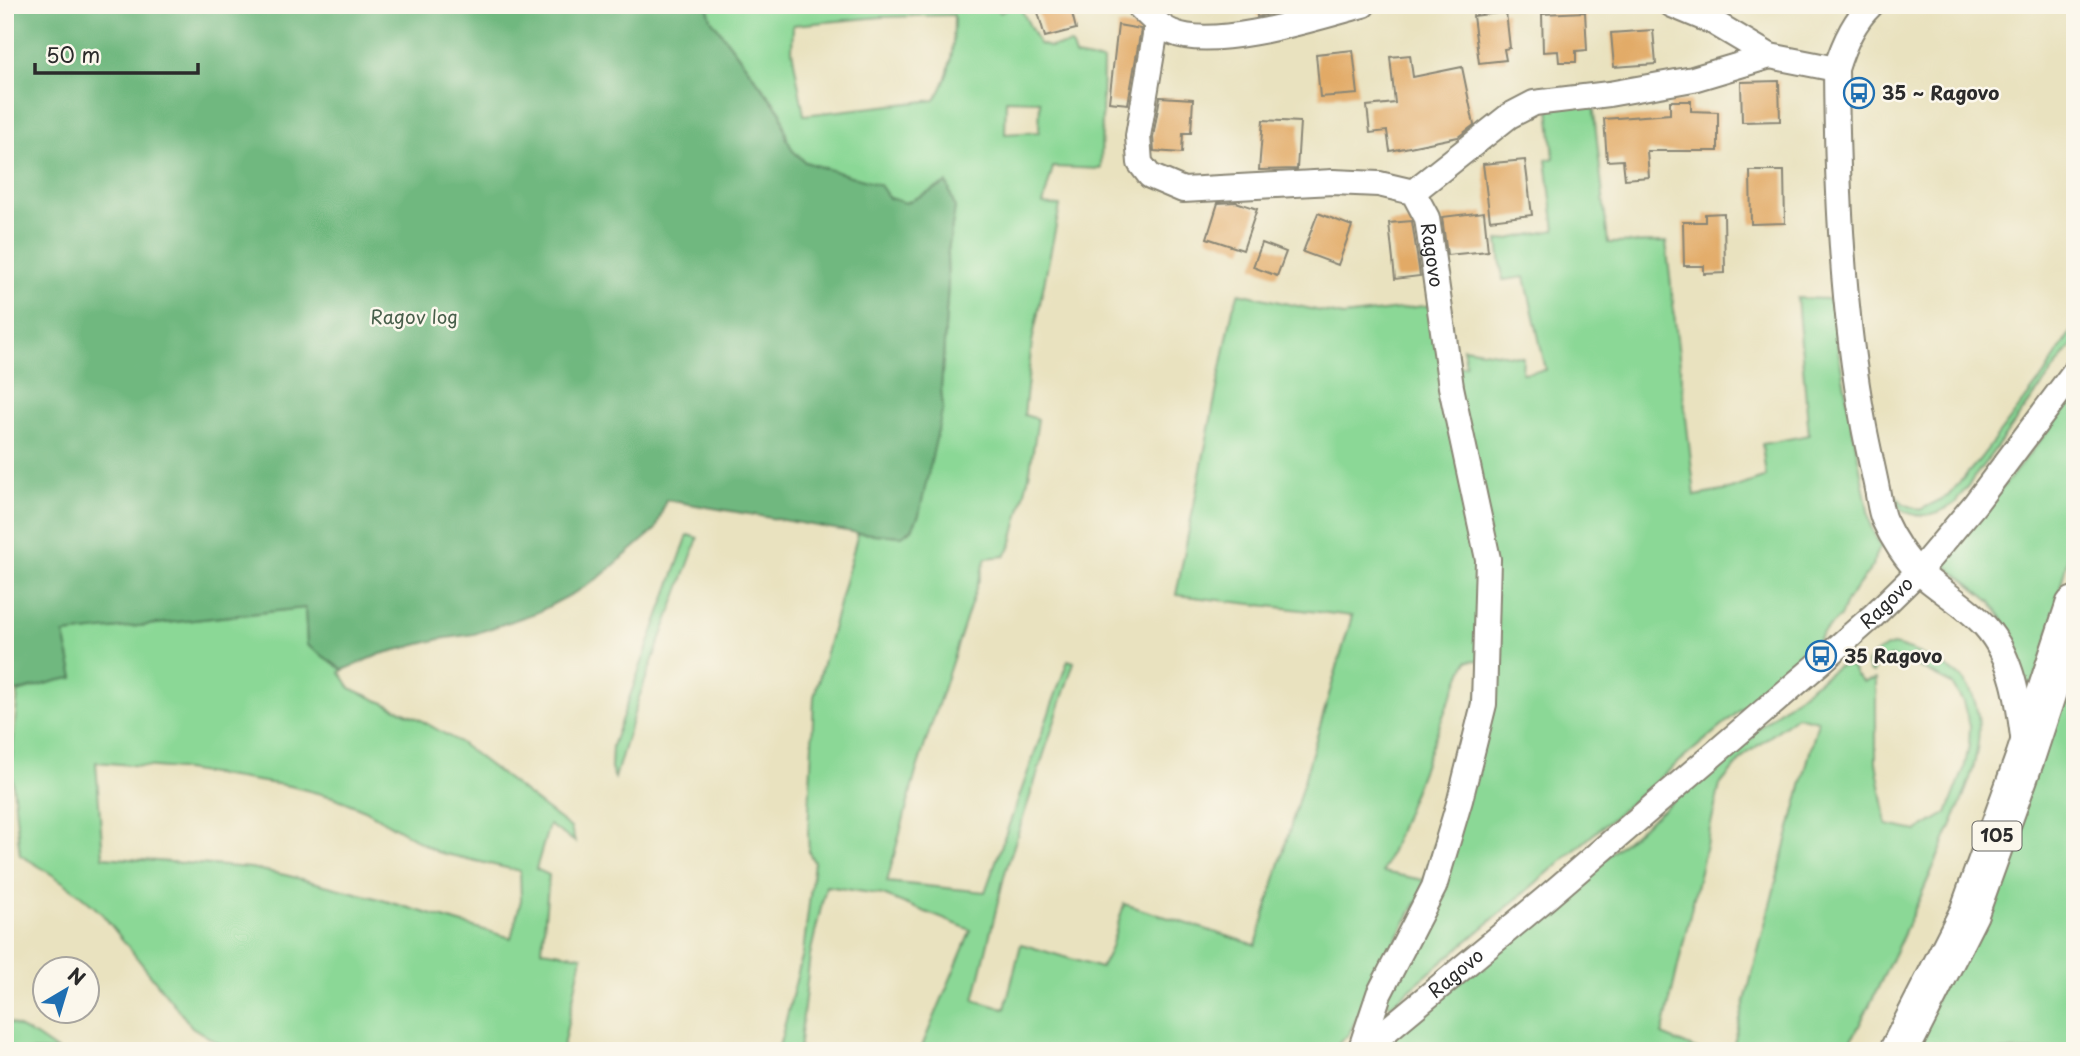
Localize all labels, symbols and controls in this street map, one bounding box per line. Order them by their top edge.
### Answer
scale bar [35,32,198,76]
text: 50 m [46,38,100,70]
bus stop icon: 35 ~ Ragovo [1842,76,1876,110]
place label: 35 ~ Ragovo [1882,78,1999,106]
street label: Ragovo [1415,221,1452,289]
park label: Ragov log [370,302,458,330]
street label: Ragovo [1853,569,1919,635]
bus stop icon: 35 Ragovo [1804,639,1838,673]
place label: 35 Ragovo [1844,641,1942,669]
road number: 105 [1972,822,2022,850]
street label: Ragovo [1421,941,1489,1004]
north arrow [32,954,102,1024]
text: N [63,960,92,991]

